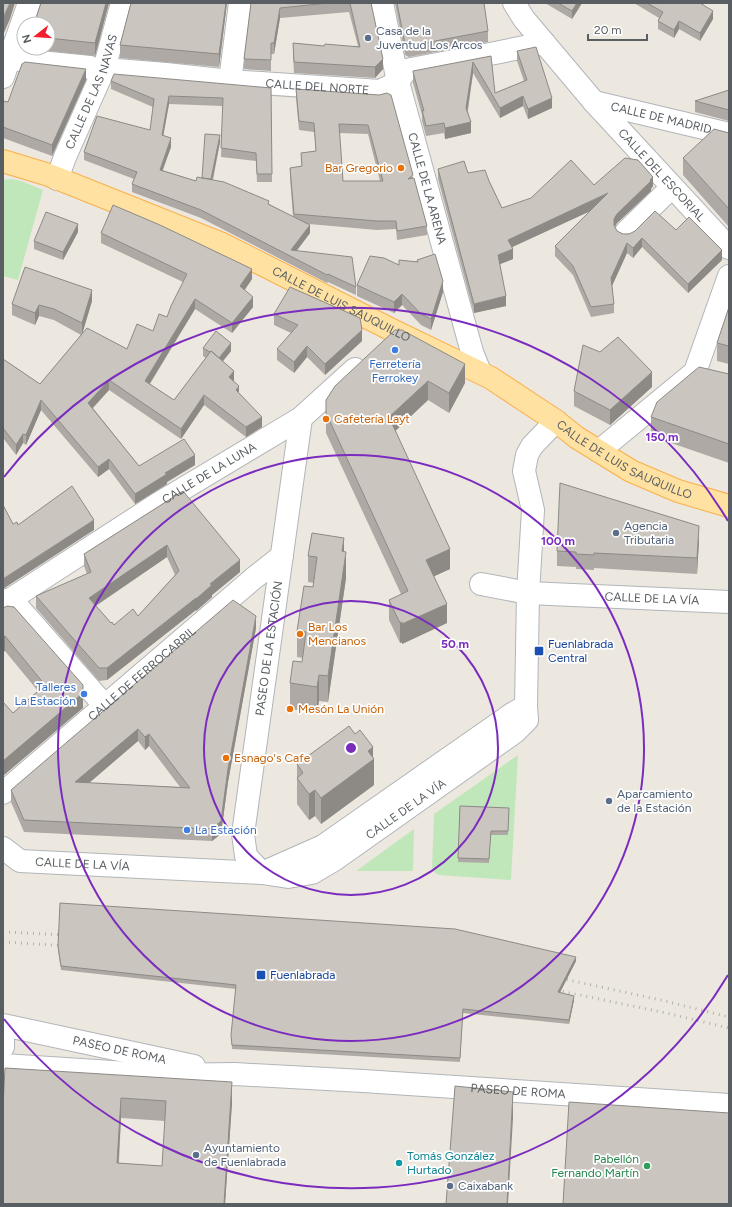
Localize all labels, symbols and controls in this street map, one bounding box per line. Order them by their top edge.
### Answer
north arrow [16,16,56,56]
scale bar [588,16,647,42]
text: 20 m [594,23,622,37]
place label: Casa de la Juventud Los Arcos [376,24,483,52]
text: N [19,33,34,45]
street label: CALLE DE LAS NAVAS [62,33,120,151]
marker: Casa de la Juventud Los Arcos [363,33,373,43]
street label: CALLE DEL NORTE [265,76,369,97]
street label: CALLE DE MADRID [609,99,713,137]
street label: CALLE DEL ESCORIAL [615,126,709,225]
street label: CALLE DE LA ARENA [405,131,449,246]
place label: Bar Gregorio [325,161,393,175]
marker: Bar Gregorio [396,163,406,173]
street label: CALLE DE LUIS SAUQUILLO [270,264,413,345]
marker: Ferretería Ferrokey [390,345,400,355]
place label: Ferretería Ferrokey [369,357,421,385]
place label: Cafetería Layt [334,412,410,426]
marker: Cafetería Layt [321,414,331,424]
street label: CALLE DE LUIS SAUQUILLO [554,417,694,502]
text: 150 m [645,430,679,444]
street label: CALLE DE LA LUNA [160,440,259,507]
place label: Agencia Tributaria [624,519,674,547]
marker: Agencia Tributaria [611,528,621,538]
text: 100 m [541,534,575,548]
street label: PASEO DE LA ESTACIÓN [253,580,285,717]
street label: CALLE DE LA VÍA [604,589,700,608]
place label: Bar Los Mencianos [308,620,366,648]
street label: CALLE DE FERROCARRIL [85,624,199,724]
marker: Bar Los Mencianos [295,629,305,639]
text: 50 m [441,637,469,651]
place label: Fuenlabrada Central [548,637,613,665]
marker: Fuenlabrada Central [533,645,545,657]
place label: Talleres La Estación [14,680,76,708]
marker: Talleres La Estación [79,689,89,699]
place label: Mesón La Unión [298,702,384,716]
marker: Mesón La Unión [285,704,295,714]
centre of rings [344,741,358,755]
place label: Esnago's Cafe [234,751,311,765]
marker: Esnago's Cafe [221,753,231,763]
street label: CALLE DE LA VÍA [363,776,449,842]
place label: Aparcamiento de la Estación [617,787,693,815]
marker: Aparcamiento de la Estación [604,796,614,806]
place label: La Estación [195,823,257,837]
marker: La Estación [182,825,192,835]
street label: CALLE DE LA VÍA [35,855,130,873]
place label: Fuenlabrada [270,968,335,982]
marker: Fuenlabrada [255,969,267,981]
street label: PASEO DE ROMA [71,1033,167,1067]
street label: PASEO DE ROMA [470,1081,566,1101]
place label: Ayuntamiento de Fuenlabrada [204,1141,286,1169]
place label: Tomás González Hurtado [407,1149,495,1177]
marker: Ayuntamiento de Fuenlabrada [191,1150,201,1160]
place label: Pabellón Fernando Martín [551,1152,639,1180]
marker: Tomás González Hurtado [394,1158,404,1168]
marker: Pabellón Fernando Martín [642,1161,652,1171]
place label: Caixabank [458,1179,513,1193]
marker: Caixabank [445,1181,455,1191]

